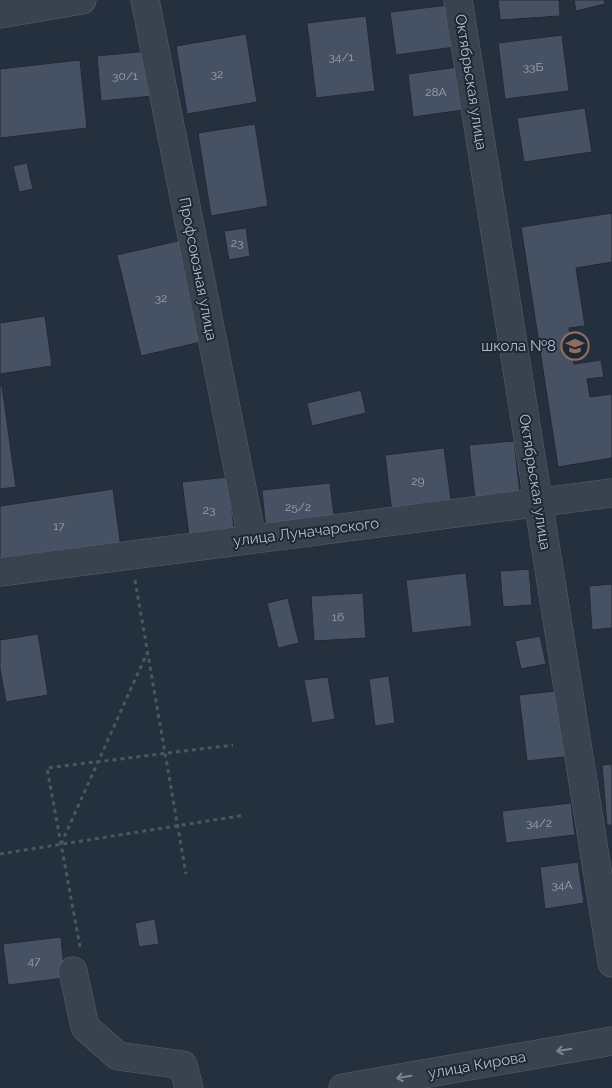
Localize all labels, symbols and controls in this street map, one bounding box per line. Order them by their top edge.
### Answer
street label: Октябрьская улица [451,13,491,151]
house number: 34/1 [328,50,354,64]
house number: 33Б [523,60,543,74]
house number: 32 [211,67,223,81]
house number: 30/1 [112,69,138,83]
house number: 28А [425,85,447,99]
street label: Профсоюзная улица [175,196,221,342]
house number: 23 [231,236,243,250]
house number: 32 [155,291,167,305]
school or university icon: школа №8 [560,331,590,361]
place label: школа №8 [481,337,556,355]
street label: Октябрьская улица [515,413,555,551]
house number: 29 [411,474,425,488]
house number: 25/2 [285,500,311,514]
house number: 23 [203,503,215,517]
street label: улица Луначарского [232,514,380,550]
house number: 17 [53,519,65,533]
house number: 16 [332,610,344,624]
house number: 34/2 [526,816,552,830]
house number: 34А [551,878,573,892]
house number: 47 [28,954,41,968]
one-way arrow [556,1045,572,1055]
street label: улица Кирова [427,1048,527,1082]
one-way arrow [396,1073,412,1083]

